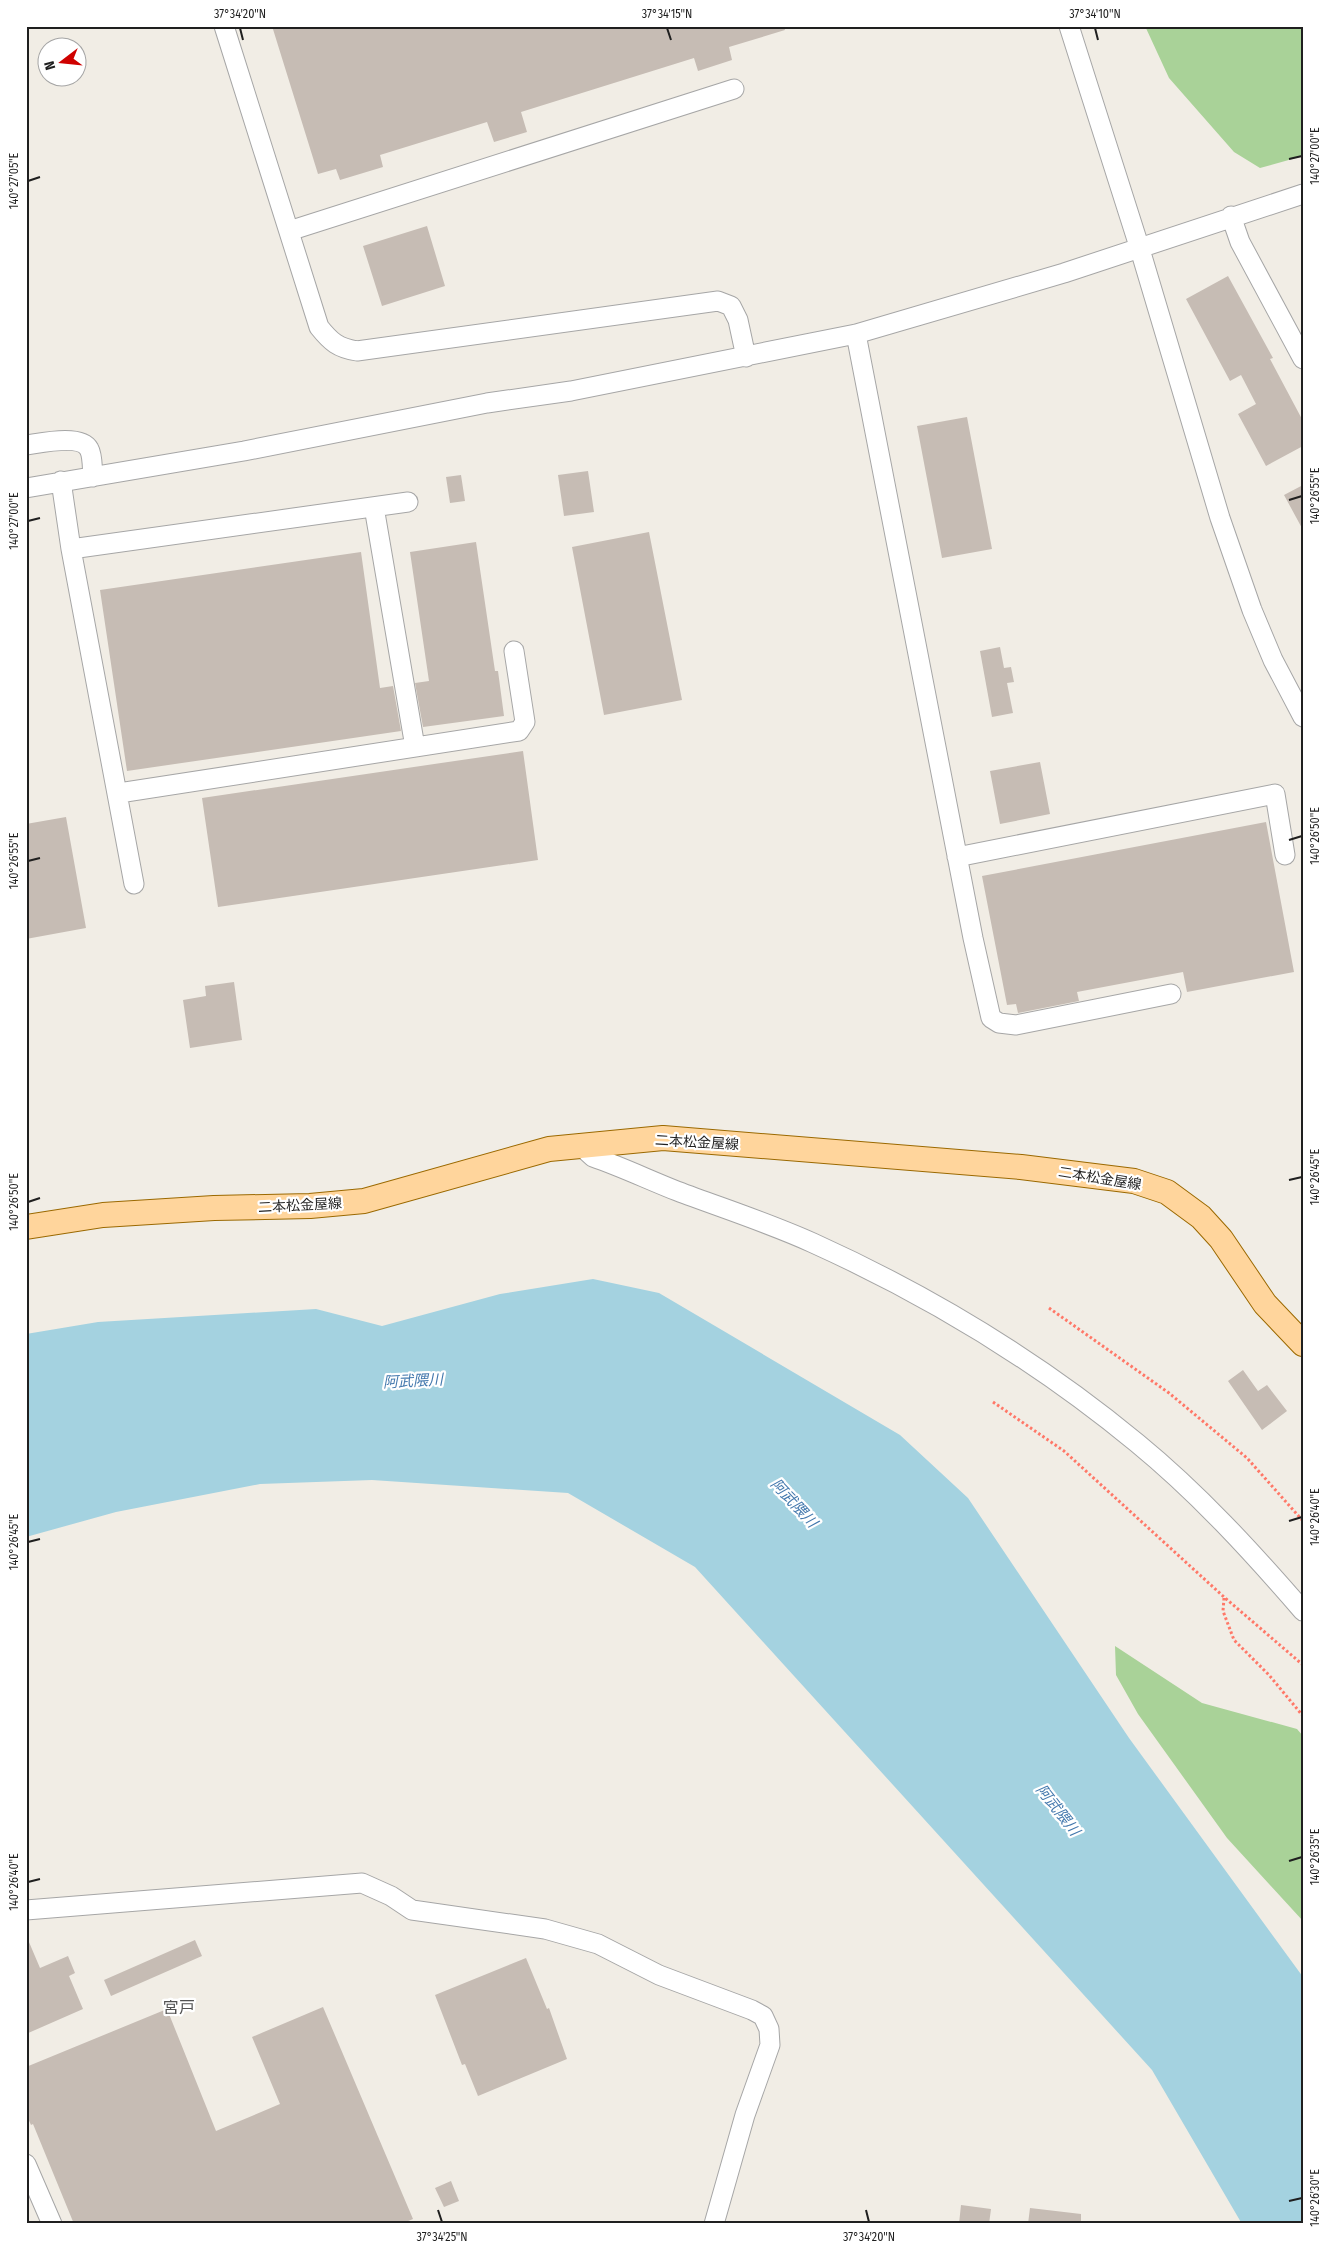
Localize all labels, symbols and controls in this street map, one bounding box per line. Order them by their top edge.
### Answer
text: 37°34'20"N [214,7,266,21]
text: 37°34'15"N [642,7,692,21]
text: 37°34'10"N [1069,7,1121,21]
north arrow [38,38,88,88]
text: N [41,59,59,72]
text: 140°27'00"E [1308,127,1322,185]
text: 140°27'05"E [7,152,21,209]
text: 140°26'55"E [1308,467,1322,524]
text: 140°27'00"E [7,492,21,550]
text: 140°26'50"E [1308,807,1322,865]
text: 140°26'55"E [7,832,21,889]
street label: 二本松金屋線 [655,1132,739,1153]
text: 140°26'45"E [1308,1148,1322,1205]
street label: 二本松金屋線 [1057,1164,1143,1193]
text: 140°26'50"E [7,1173,21,1231]
street label: 二本松金屋線 [258,1195,342,1216]
water label: 阿武隈川 [383,1370,445,1392]
water label: 阿武隈川 [767,1475,822,1533]
text: 140°26'40"E [1308,1488,1322,1546]
text: 140°26'45"E [7,1513,21,1570]
water label: 阿武隈川 [1032,1781,1085,1841]
text: 140°26'35"E [1308,1828,1322,1885]
text: 140°26'40"E [7,1853,21,1911]
district label: 宮戸 [163,1998,195,2017]
text: 140°26'30"E [1308,2169,1322,2227]
text: 37°34'25"N [416,2230,468,2244]
text: 37°34'20"N [843,2230,895,2244]

